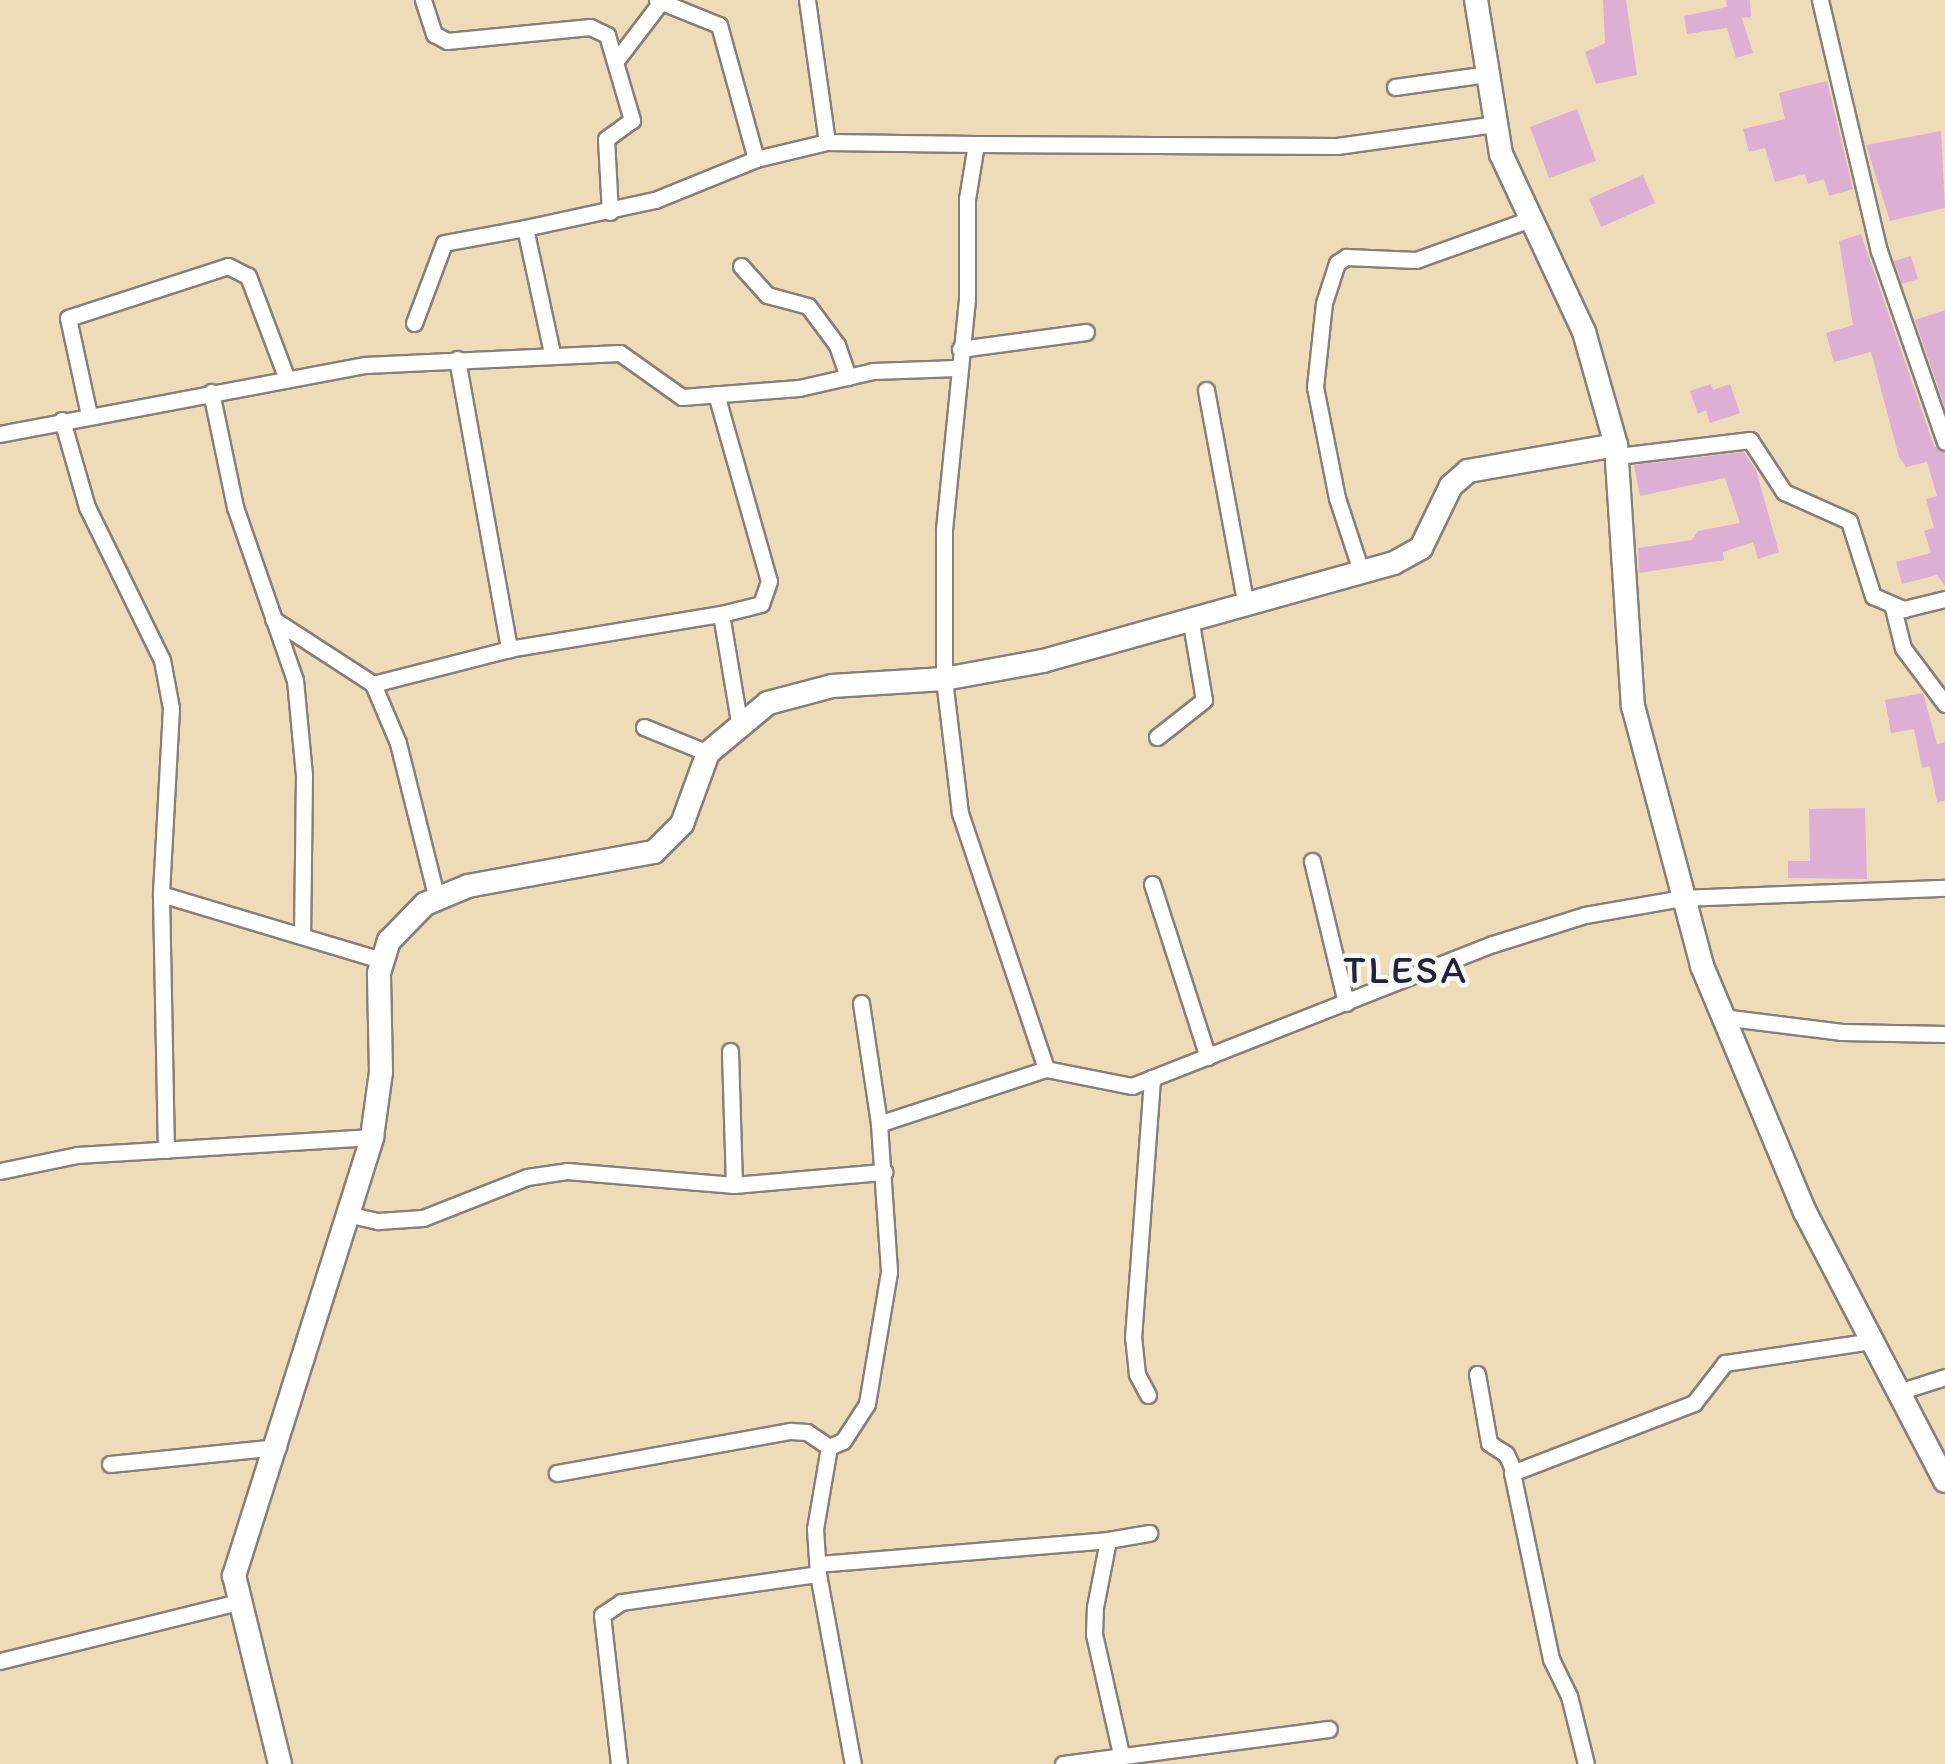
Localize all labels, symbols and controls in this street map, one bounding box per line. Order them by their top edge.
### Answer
district label: TLESA [1343,945,1469,993]

